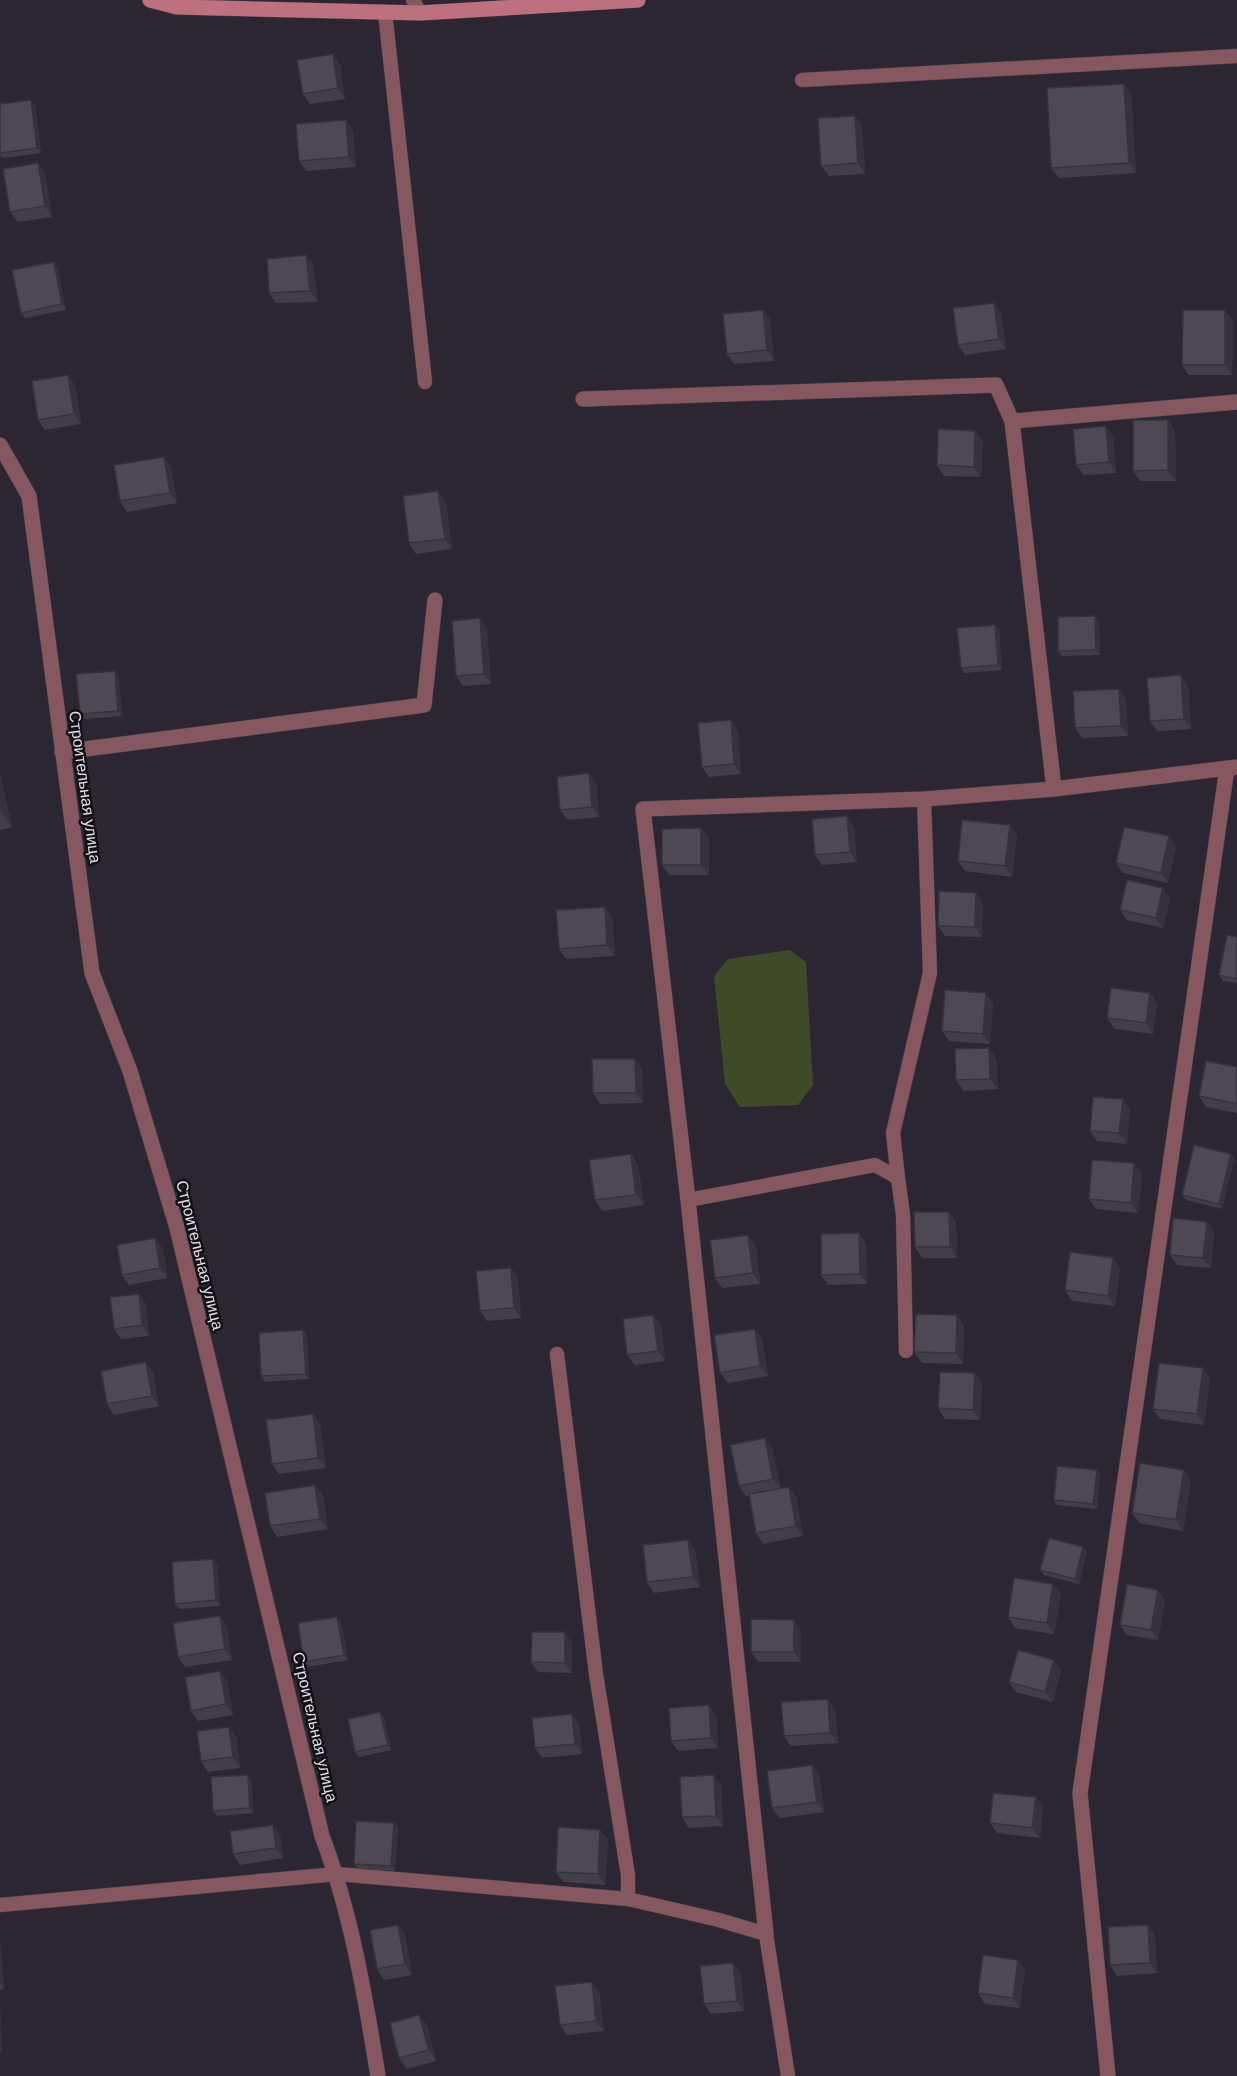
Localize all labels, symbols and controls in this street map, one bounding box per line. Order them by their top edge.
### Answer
street label: Строительная улица [64,710,106,865]
street label: Строительная улица [171,1178,229,1332]
street label: Строительная улица [288,1650,343,1804]

